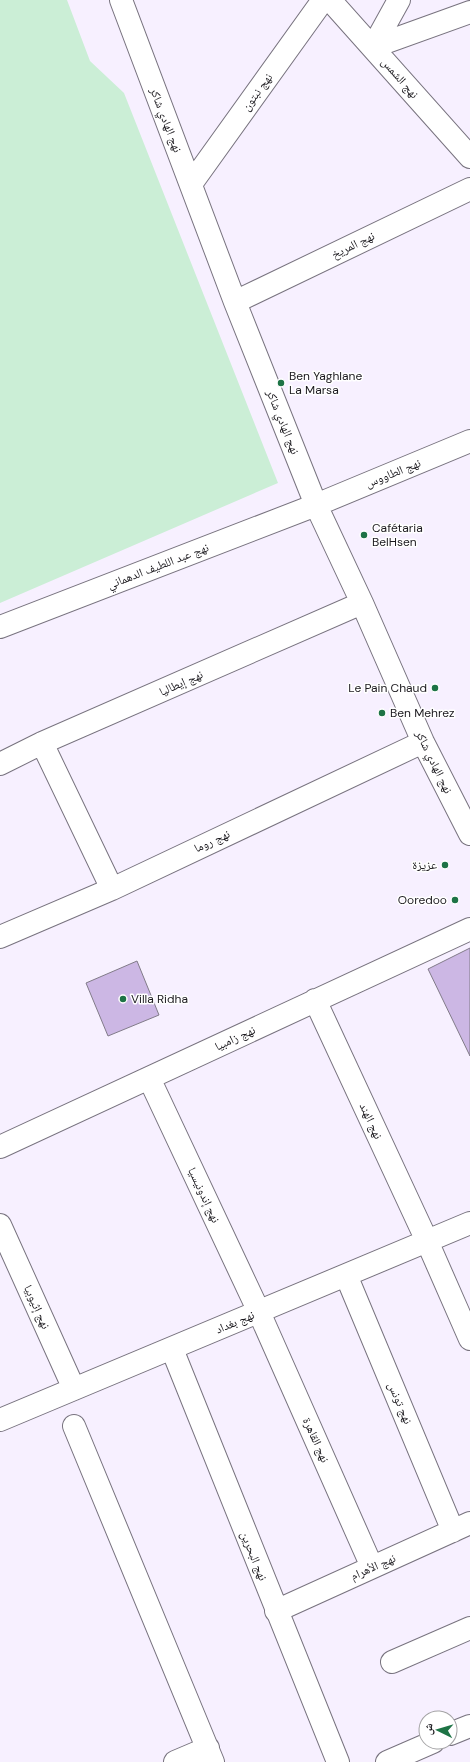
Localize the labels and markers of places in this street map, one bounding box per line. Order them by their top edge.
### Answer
place label: Ben Yaghlane La Marsa [289,368,362,398]
marker: Ben Yaghlane La Marsa [276,378,286,388]
place label: Cafétaria BelHsen [372,520,423,550]
marker: Cafétaria BelHsen [359,530,369,540]
place label: Le Pain Chaud [348,680,427,696]
marker: Le Pain Chaud [430,683,440,693]
place label: Ben Mehrez [390,705,454,721]
marker: Ben Mehrez [377,708,387,718]
place label: عزيزة [412,857,437,873]
marker: عزيزة [440,860,450,870]
place label: Ooredoo [398,892,447,908]
marker: Ooredoo [450,895,460,905]
place label: Villa Ridha [131,991,188,1007]
marker: Villa Ridha [118,994,128,1004]

